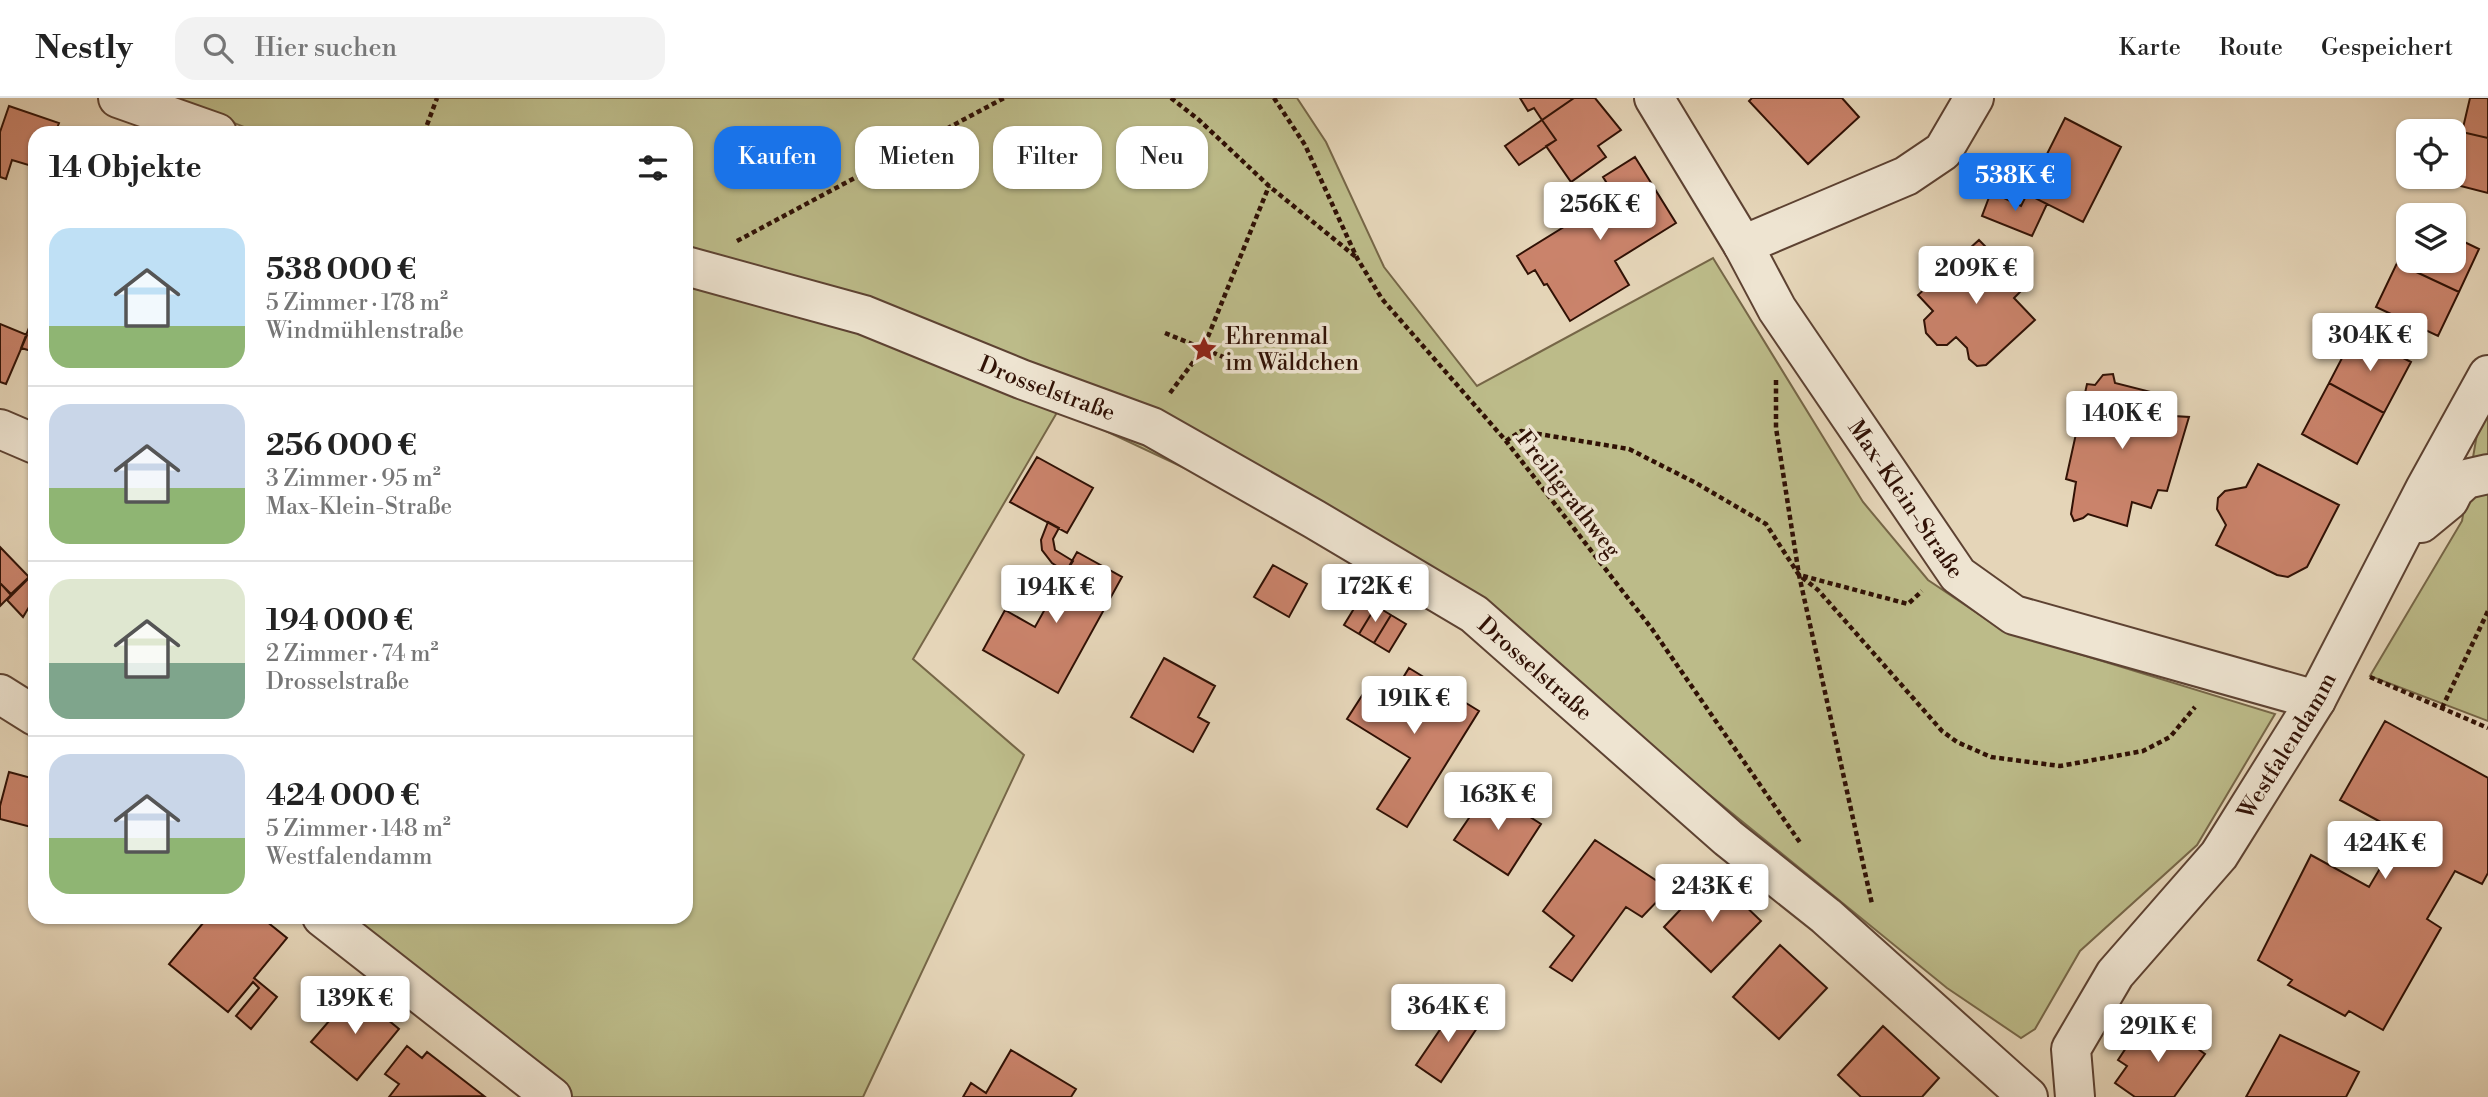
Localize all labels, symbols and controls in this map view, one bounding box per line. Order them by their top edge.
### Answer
search box [175,17,665,80]
text: Nestly [35,28,133,69]
icon: search [199,29,237,67]
text: Hier suchen [255,32,397,64]
text: Karte [2119,33,2181,63]
text: Route [2219,33,2283,63]
text: Gespeichert [2321,33,2453,63]
map controls [2396,119,2466,273]
button: locate [2396,119,2466,189]
chip: Kaufen [714,126,841,189]
chip: Mieten [855,126,979,189]
chip: Filter [993,126,1102,189]
chip: Neu [1116,126,1208,189]
text: 14 Objekte [49,149,202,187]
icon: filters [634,149,672,187]
pin: 538K € [1958,153,2072,213]
text: 538K € [1975,162,2055,190]
pin: 256K € [1543,183,1657,242]
text: 256K € [1560,191,1640,219]
button: layers [2396,203,2466,273]
pin: 209K € [1919,246,2033,306]
text: 538 000 € [266,251,416,289]
text: 209K € [1935,255,2017,283]
icon: home [105,256,189,340]
text: 5 Zimmer · 178 m² [266,289,448,317]
pin: 304K € [2313,314,2427,373]
text: Windmühlenstraße [266,317,464,345]
text: 304K € [2328,322,2412,350]
place label: Ehrenmal im Wäldchen [1225,323,1359,377]
place icon: Ehrenmal im Wäldchen [1189,334,1219,364]
street label: Drosselstraße [975,350,1119,427]
pin: 140K € [2065,392,2179,451]
text: 140K € [2082,400,2162,428]
street label: Max-Klein-Straße [1841,415,1969,584]
street label: Freiligrathweg [1510,426,1627,564]
text: 256 000 € [266,427,417,465]
icon: home [105,432,189,516]
text: 3 Zimmer · 95 m² [266,465,441,493]
text: Max-Klein-Straße [266,493,452,521]
pin: 172K € [1318,564,1432,624]
pin: 194K € [999,566,1113,625]
text: 172K € [1338,573,1412,601]
text: 194K € [1017,574,1095,602]
text: 194 000 € [266,602,413,640]
icon: home [105,607,189,691]
street label: Drosselstraße [1472,611,1598,727]
text: 2 Zimmer · 74 m² [266,640,438,668]
text: Drosselstraße [266,668,409,696]
street label: Westfalendamm [2232,668,2343,825]
pin: 191K € [1357,676,1471,736]
text: 191K € [1378,685,1450,713]
pin: 163K € [1441,772,1555,832]
text: 424 000 € [266,777,420,815]
text: 163K € [1460,781,1536,809]
icon: home [105,782,189,866]
text: 5 Zimmer · 148 m² [266,815,451,843]
pin: 424K € [2328,822,2442,881]
text: 424K € [2344,830,2426,858]
text: Westfalendamm [266,843,433,871]
pin: 243K € [1655,864,1769,924]
text: 243K € [1671,873,1753,901]
pin: 139K € [298,976,412,1036]
pin: 364K € [1391,984,1505,1044]
text: 139K € [317,985,393,1013]
text: 364K € [1407,993,1489,1021]
pin: 291K € [2101,1004,2215,1064]
text: 291K € [2120,1013,2196,1041]

